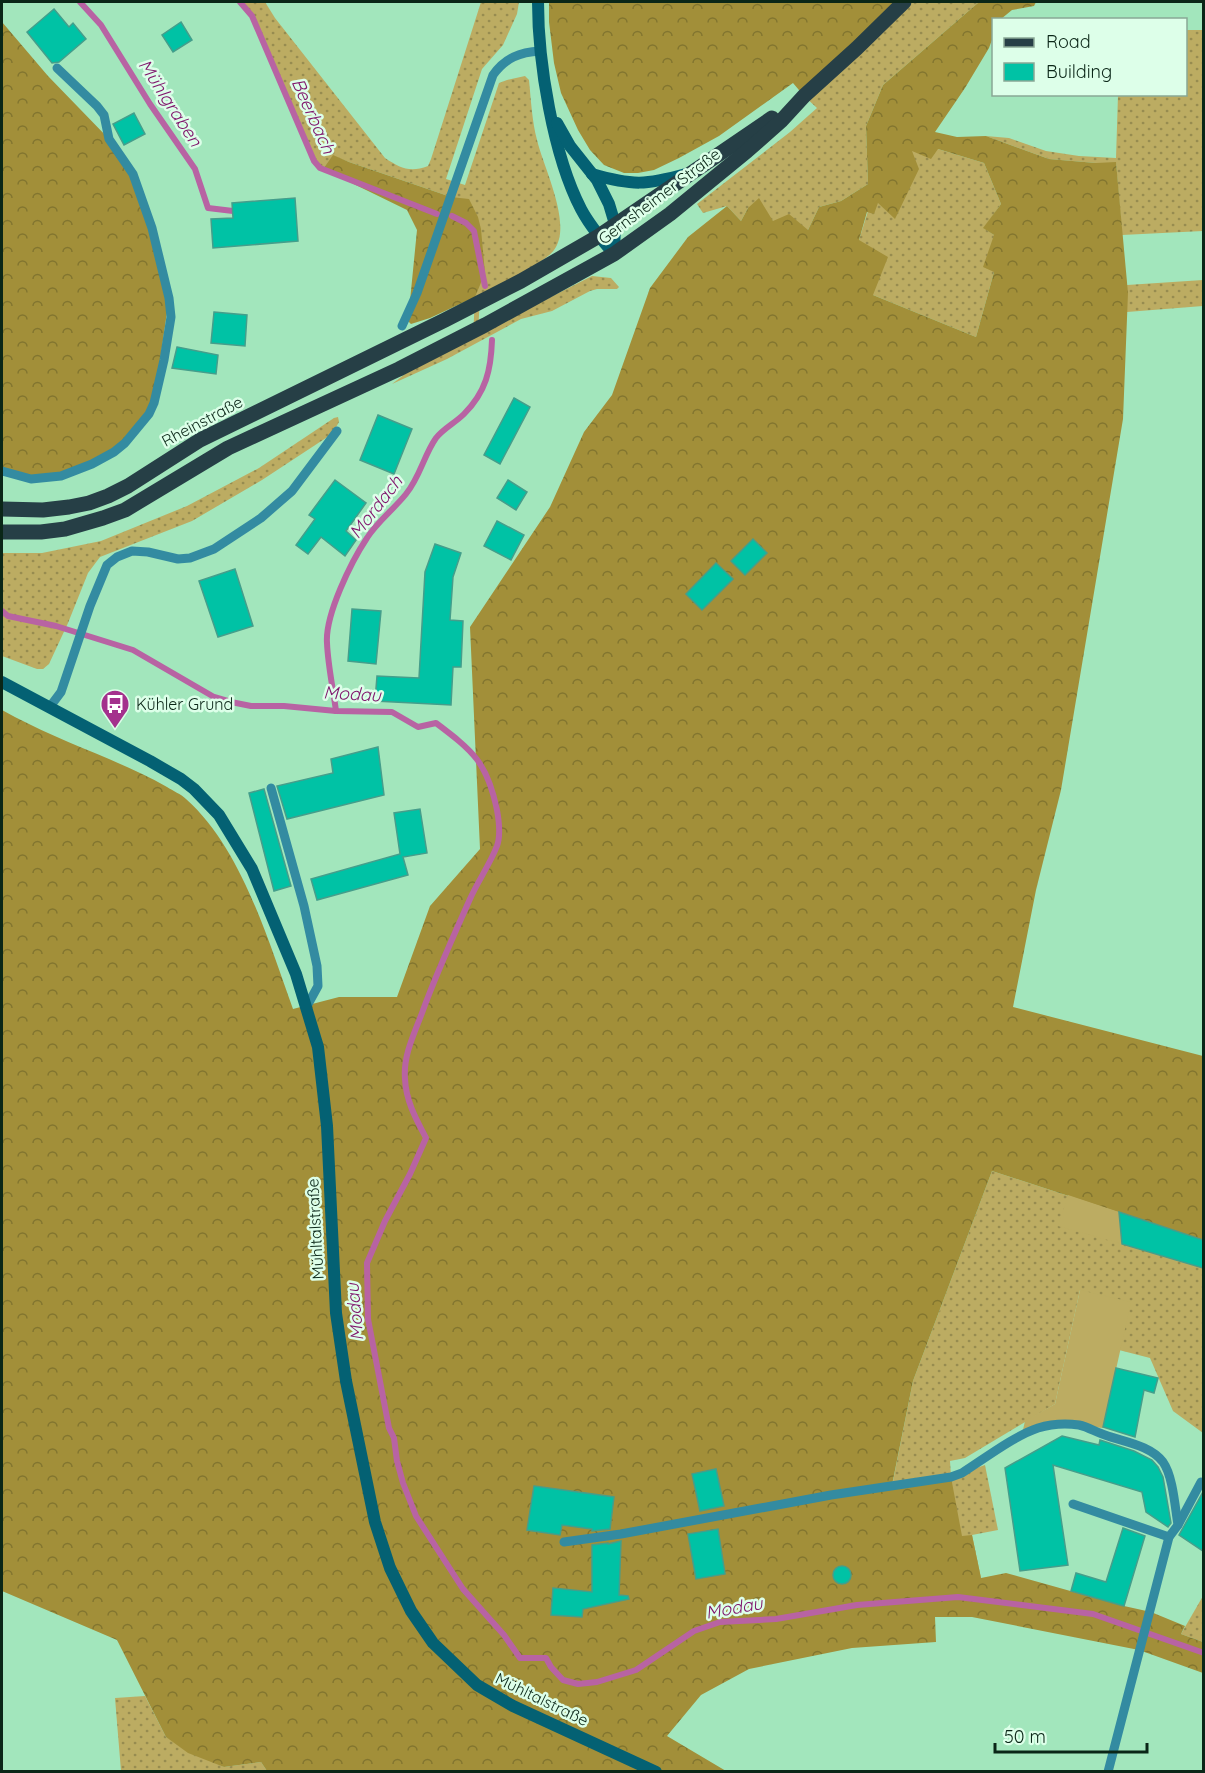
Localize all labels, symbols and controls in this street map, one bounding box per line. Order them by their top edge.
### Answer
legend [992,18,1187,96]
text: Road [1046,30,1091,53]
water label: Mühlgraben [134,55,208,151]
text: Building [1046,60,1112,83]
water label: Beerbach [287,74,341,158]
street label: Gernsheimer Straße [594,144,724,248]
street label: Rheinstraße [158,391,246,451]
water label: Mordach [344,470,408,543]
water label: Modau [323,681,383,707]
bus stop icon: Kühler Grund [99,688,131,730]
place label: Kühler Grund [136,694,233,714]
street label: Mühltalstraße [302,1178,328,1280]
water label: Modau [340,1281,368,1342]
water label: Modau [704,1591,766,1624]
street label: Mühltalstraße [492,1668,592,1730]
scale bar [995,1716,1146,1754]
text: 50 m [1004,1725,1046,1748]

